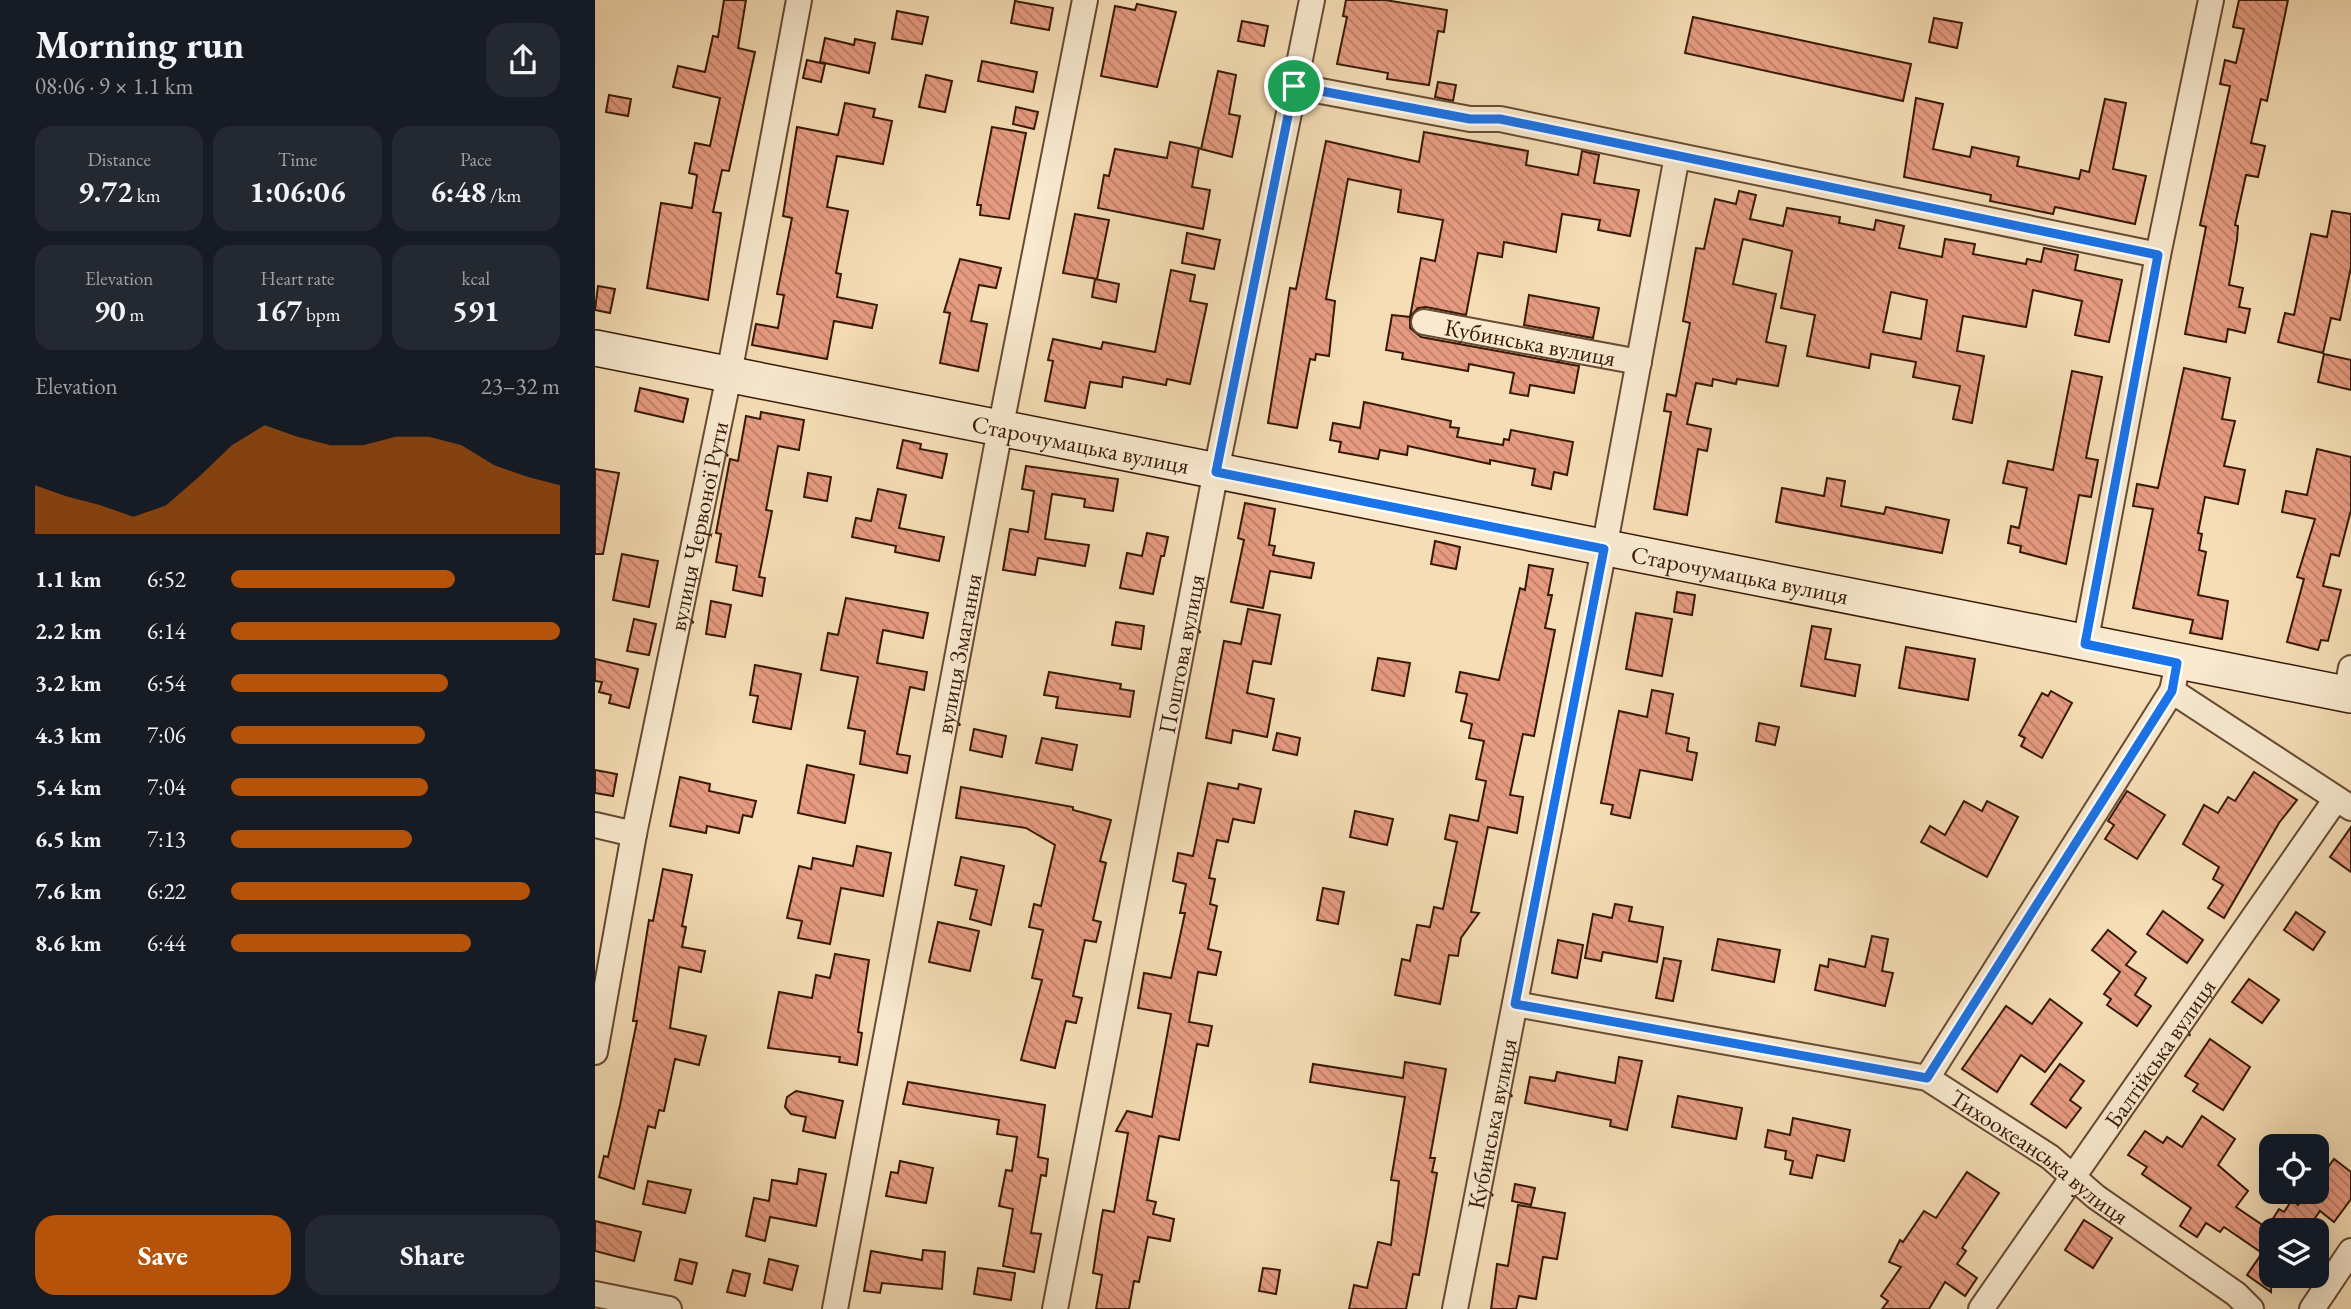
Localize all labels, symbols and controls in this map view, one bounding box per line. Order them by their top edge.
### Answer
text: Morning run [35,20,244,69]
button: share [486,23,560,97]
pin [1264,56,1324,116]
icon: arrive [1275,67,1313,105]
text: 08:06 · 9 × 1.1 km [35,71,193,101]
text: Distance [87,147,151,172]
text: Time [278,147,317,172]
text: Pace [460,147,492,172]
text: 9.72 [78,172,133,211]
text: 1:06:06 [249,172,346,211]
text: 6:48 [430,172,486,211]
text: km [133,183,160,208]
text: /km [486,183,521,208]
text: Elevation [85,266,153,291]
text: Heart rate [261,266,334,291]
text: kcal [462,266,490,291]
text: 90 [94,291,126,330]
text: 167 [255,291,302,330]
text: 591 [452,291,500,330]
text: m [126,302,144,327]
text: bpm [302,302,340,327]
street label: Кубинська вулиця [1442,311,1618,373]
text: Elevation [35,371,118,401]
text: 23–32 m [481,371,560,401]
street label: Старочумацька вулиця [969,407,1192,481]
street label: вулиця Червоної Рути [661,418,735,634]
street label: Старочумацька вулиця [1628,538,1852,611]
text: 1.1 km [35,564,102,594]
text: 6:52 [147,564,186,594]
street label: вулиця Змагання [928,570,988,736]
street label: Поштова вулиця [1150,571,1211,736]
text: 2.2 km [35,616,102,646]
text: 6:14 [147,616,186,646]
text: 3.2 km [35,668,102,698]
text: 6:54 [147,668,186,698]
text: 4.3 km [35,720,102,750]
text: 7:06 [147,720,186,750]
text: 5.4 km [35,772,102,802]
text: 7:04 [147,772,186,802]
text: 6.5 km [35,824,102,854]
text: 7:13 [147,824,186,854]
text: 7.6 km [35,876,102,906]
text: 6:22 [147,876,186,906]
text: 8.6 km [35,928,102,958]
text: 6:44 [147,928,186,958]
street label: Балтійська вулиця [2097,972,2222,1134]
street label: Кубинська вулиця [1459,1035,1523,1212]
street label: Тихоокеанська вулиця [1944,1081,2136,1231]
map controls [2259,1134,2329,1288]
button: locate [2259,1134,2329,1204]
button: Save [35,1215,291,1295]
button: Share [305,1215,560,1295]
button: layers [2259,1218,2329,1288]

